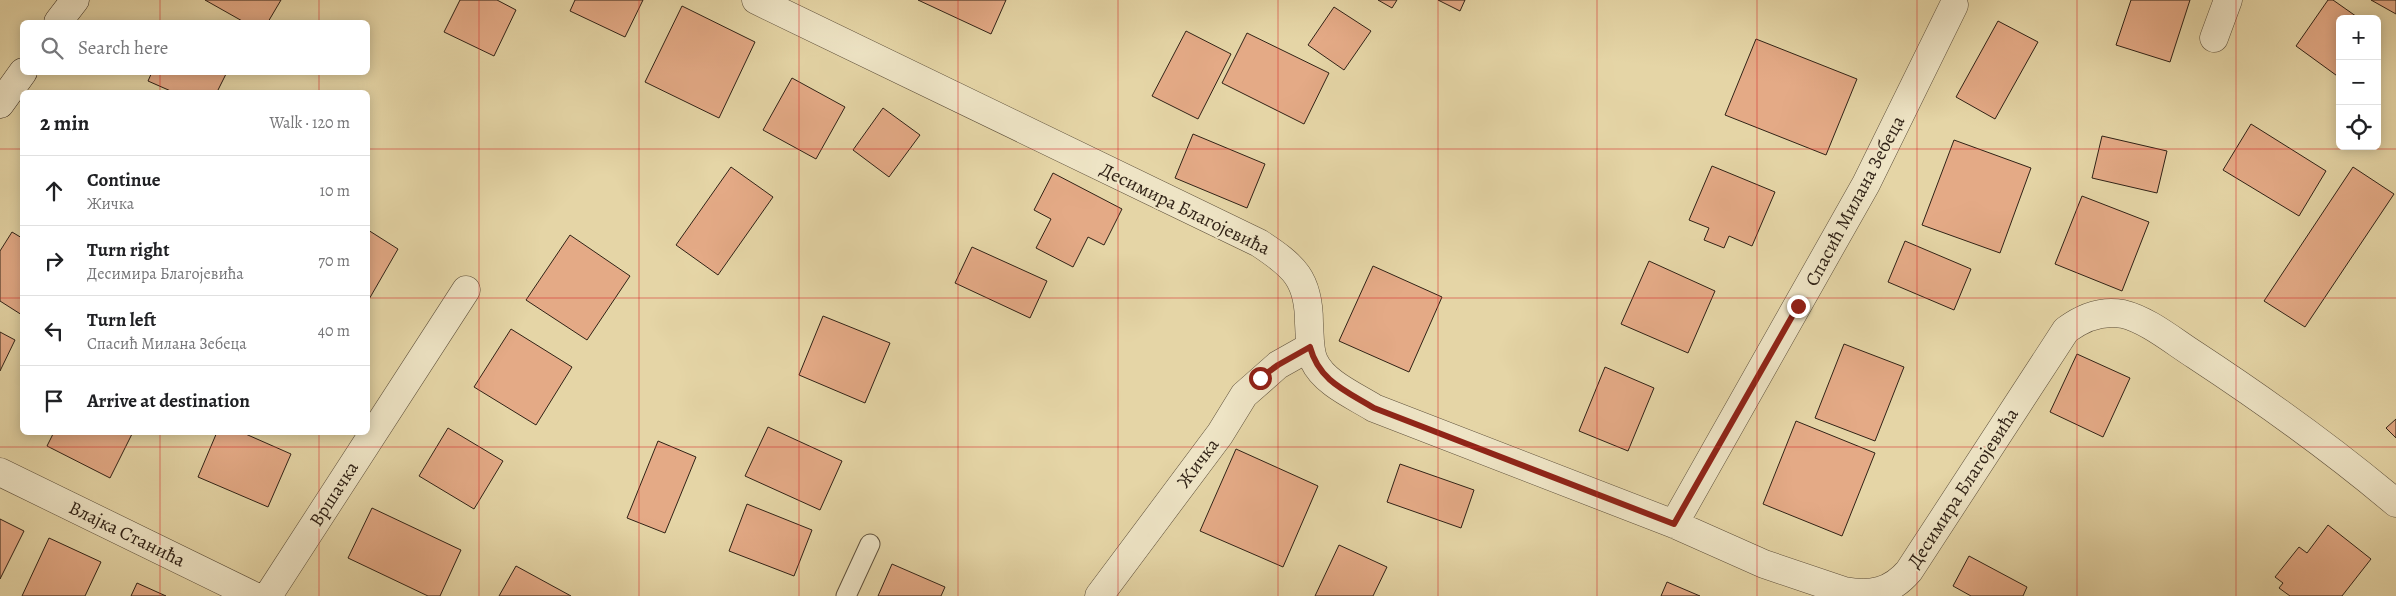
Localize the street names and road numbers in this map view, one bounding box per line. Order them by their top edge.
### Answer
street label: Спасић Милана Зебеца [1799,111,1911,291]
street label: Десимира Благојевића [1096,157,1275,262]
street label: Десимира Благојевића [1901,403,2025,573]
street label: Жичка [1171,433,1225,493]
street label: Вршачка [303,456,365,532]
street label: Влајка Станића [64,495,190,574]

